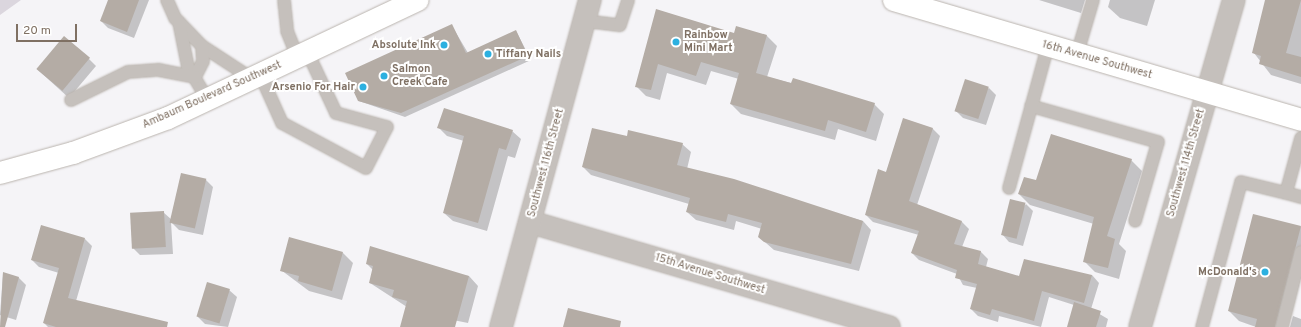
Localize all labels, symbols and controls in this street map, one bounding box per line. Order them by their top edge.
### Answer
scale bar [18,16,79,42]
text: 20 m [23,23,51,39]
place label: Rainbow Mini Mart [684,29,732,55]
marker: Rainbow Mini Mart [671,37,681,47]
place label: Absolute Ink [372,38,436,52]
street label: 16th Avenue Southwest [1040,38,1154,82]
marker: Absolute Ink [439,40,449,50]
place label: Tiffany Nails [496,47,561,61]
marker: Tiffany Nails [483,49,493,59]
street label: Ambaum Boulevard Southwest [140,58,284,132]
place label: Salmon Creek Cafe [392,63,448,89]
marker: Salmon Creek Cafe [379,71,389,81]
place label: Arsenio For Hair [272,80,355,94]
marker: Arsenio For Hair [358,82,368,92]
street label: Southwest 116th Street [525,107,567,219]
street label: Southwest 114th Street [1164,107,1208,219]
street label: 15th Avenue Southwest [653,251,767,297]
place label: McDonald's [1198,265,1257,279]
marker: McDonald's [1260,267,1270,277]

